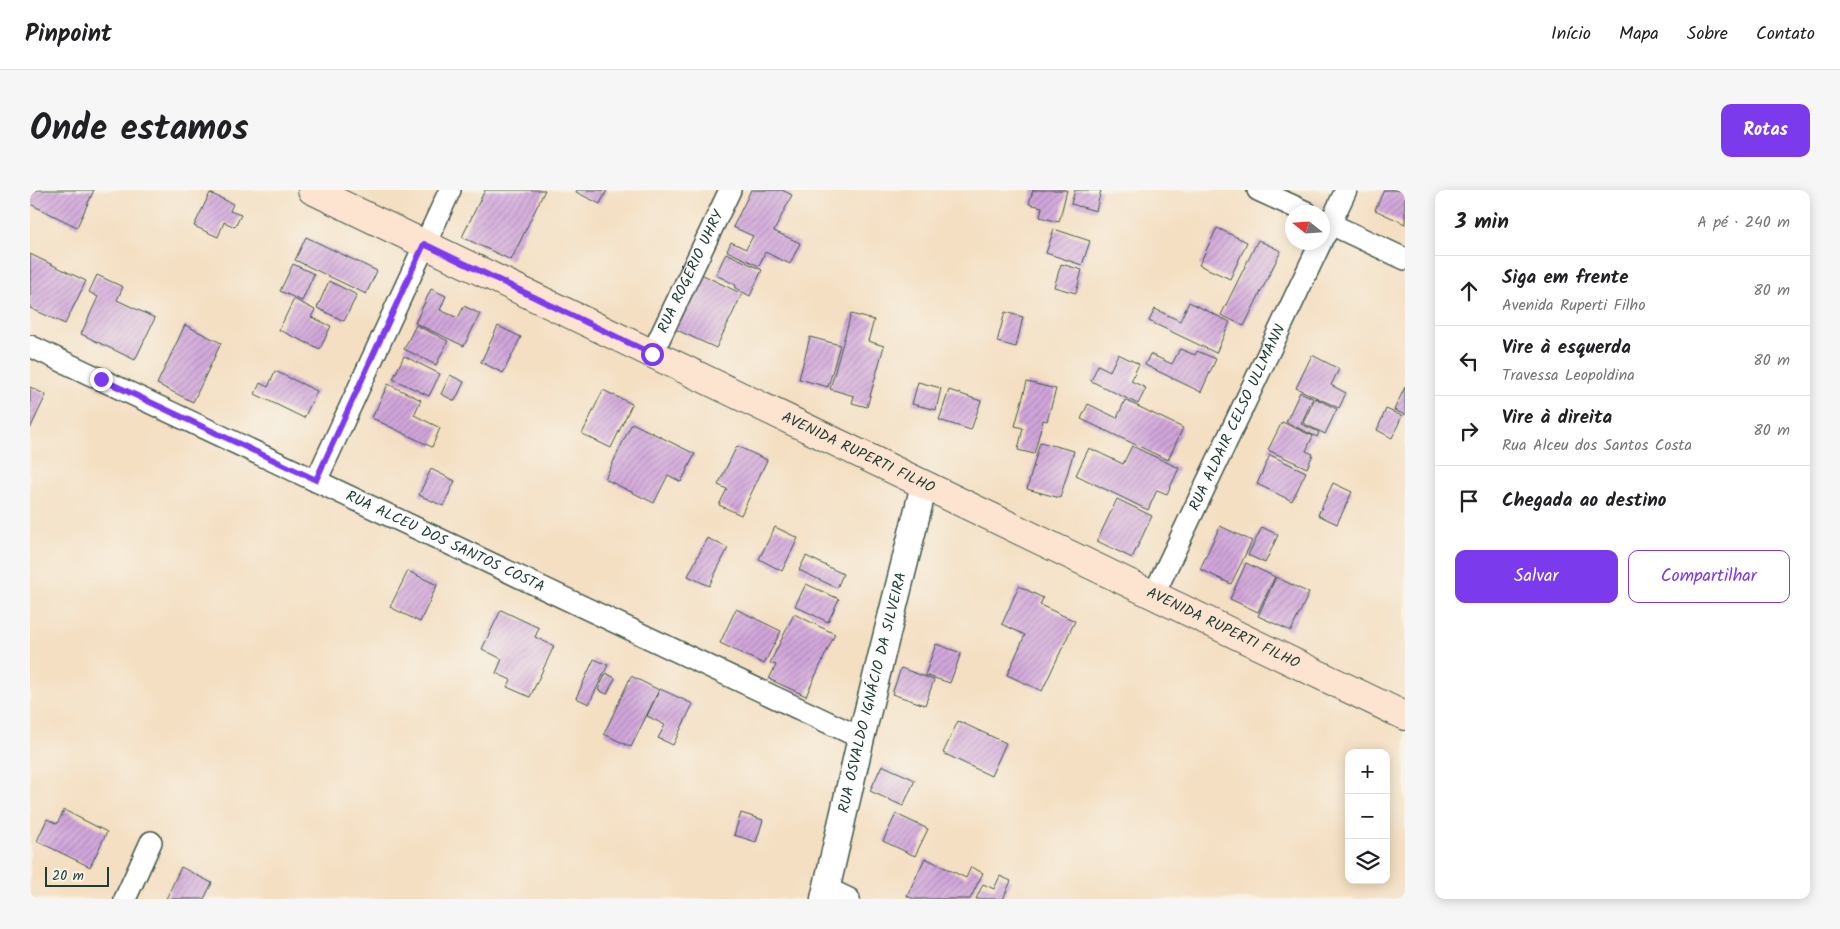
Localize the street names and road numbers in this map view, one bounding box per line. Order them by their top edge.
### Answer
street label: RUA ROGÉRIO UHRY [651,205,731,337]
street label: RUA ALDAIR CELSO ULLMANN [1183,320,1292,515]
street label: AVENIDA RUPERTI FILHO [777,406,939,500]
street label: RUA ALCEU DOS SANTOS COSTA [342,485,549,599]
street label: RUA OSVALDO IGNÁCIO DA SILVEIRA [832,570,914,816]
street label: AVENIDA RUPERTI FILHO [1142,581,1304,676]

